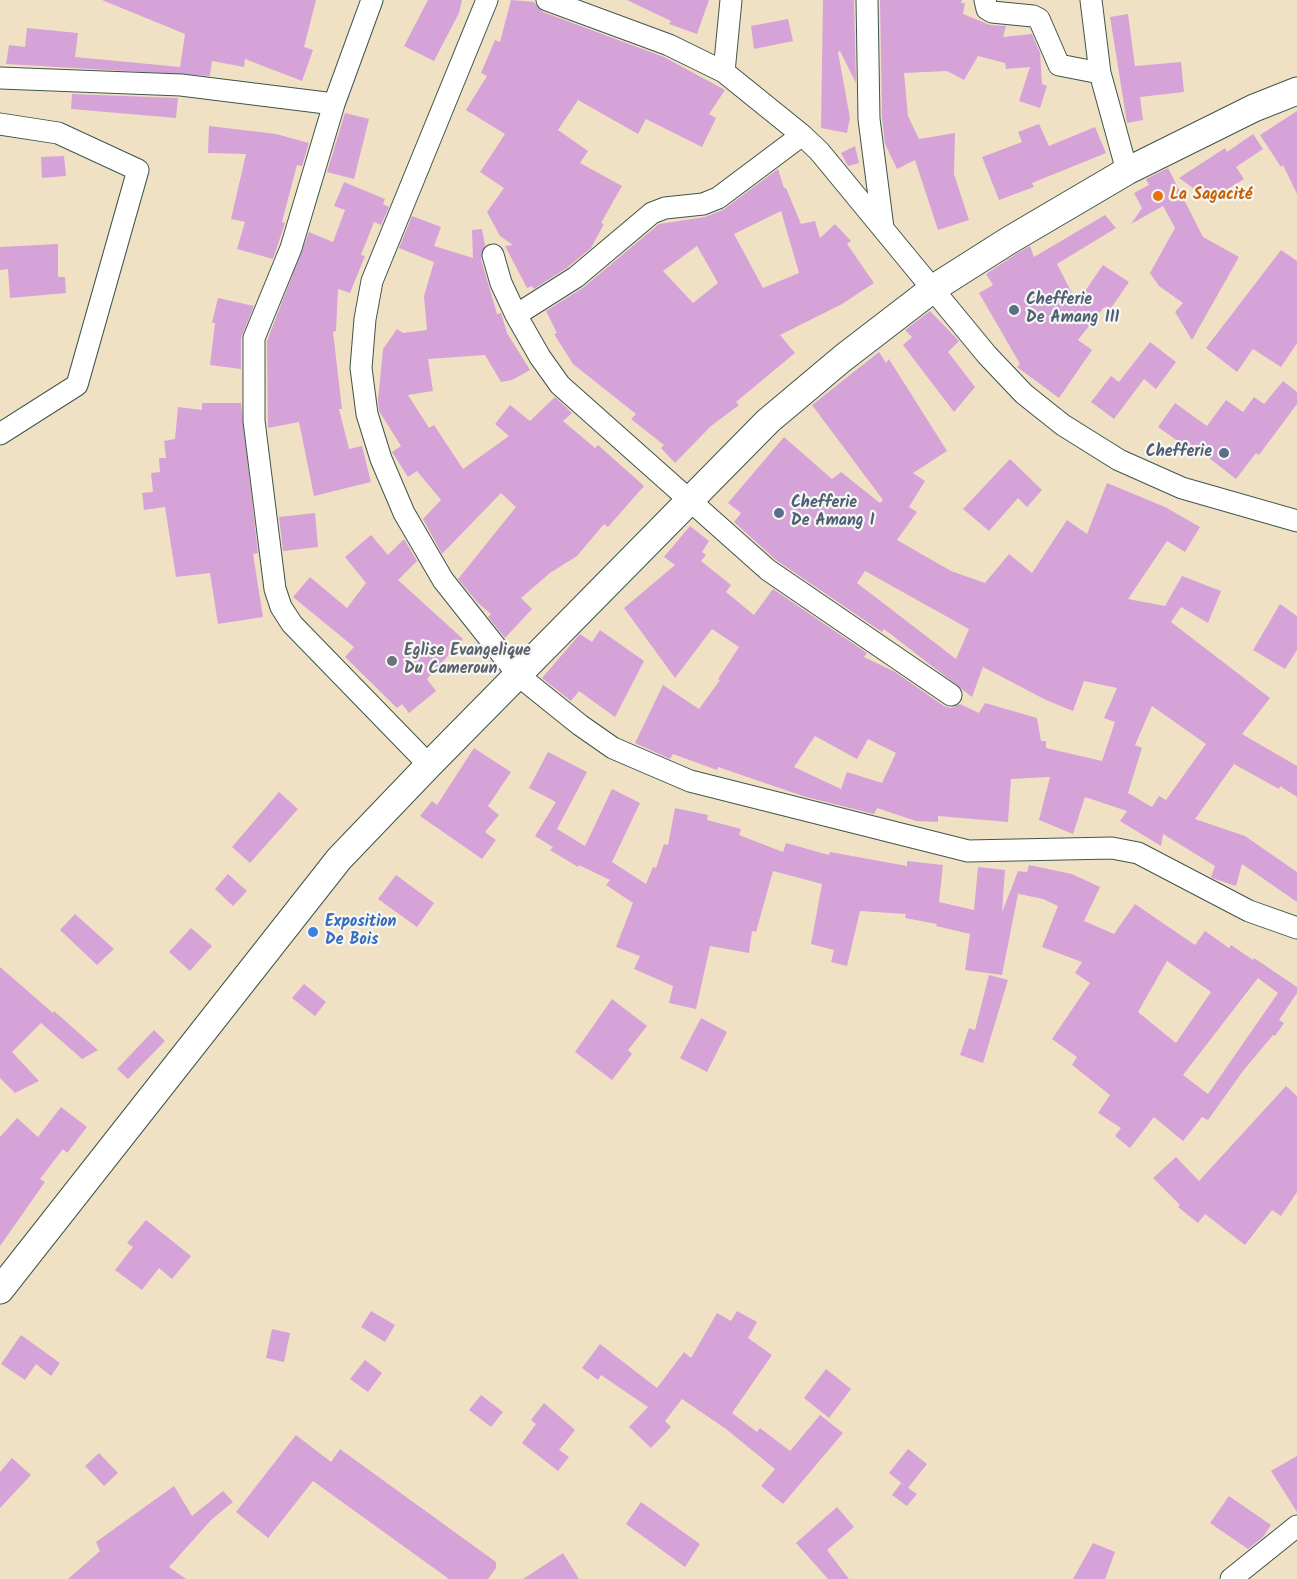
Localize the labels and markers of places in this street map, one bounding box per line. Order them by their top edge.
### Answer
place label: La Sagacité [1170,186,1252,206]
marker: La Sagacité [1151,189,1165,203]
place label: Chefferie De Amang III [1026,291,1120,329]
marker: Chefferie De Amang III [1007,303,1021,317]
place label: Chefferie [1146,443,1212,463]
marker: Chefferie [1217,446,1231,460]
place label: Chefferie De Amang I [791,494,875,532]
marker: Chefferie De Amang I [772,506,786,520]
place label: Eglise Evangelique Du Cameroun [404,642,531,680]
marker: Eglise Evangelique Du Cameroun [385,654,399,668]
place label: Exposition De Bois [325,913,396,951]
marker: Exposition De Bois [306,925,320,939]

